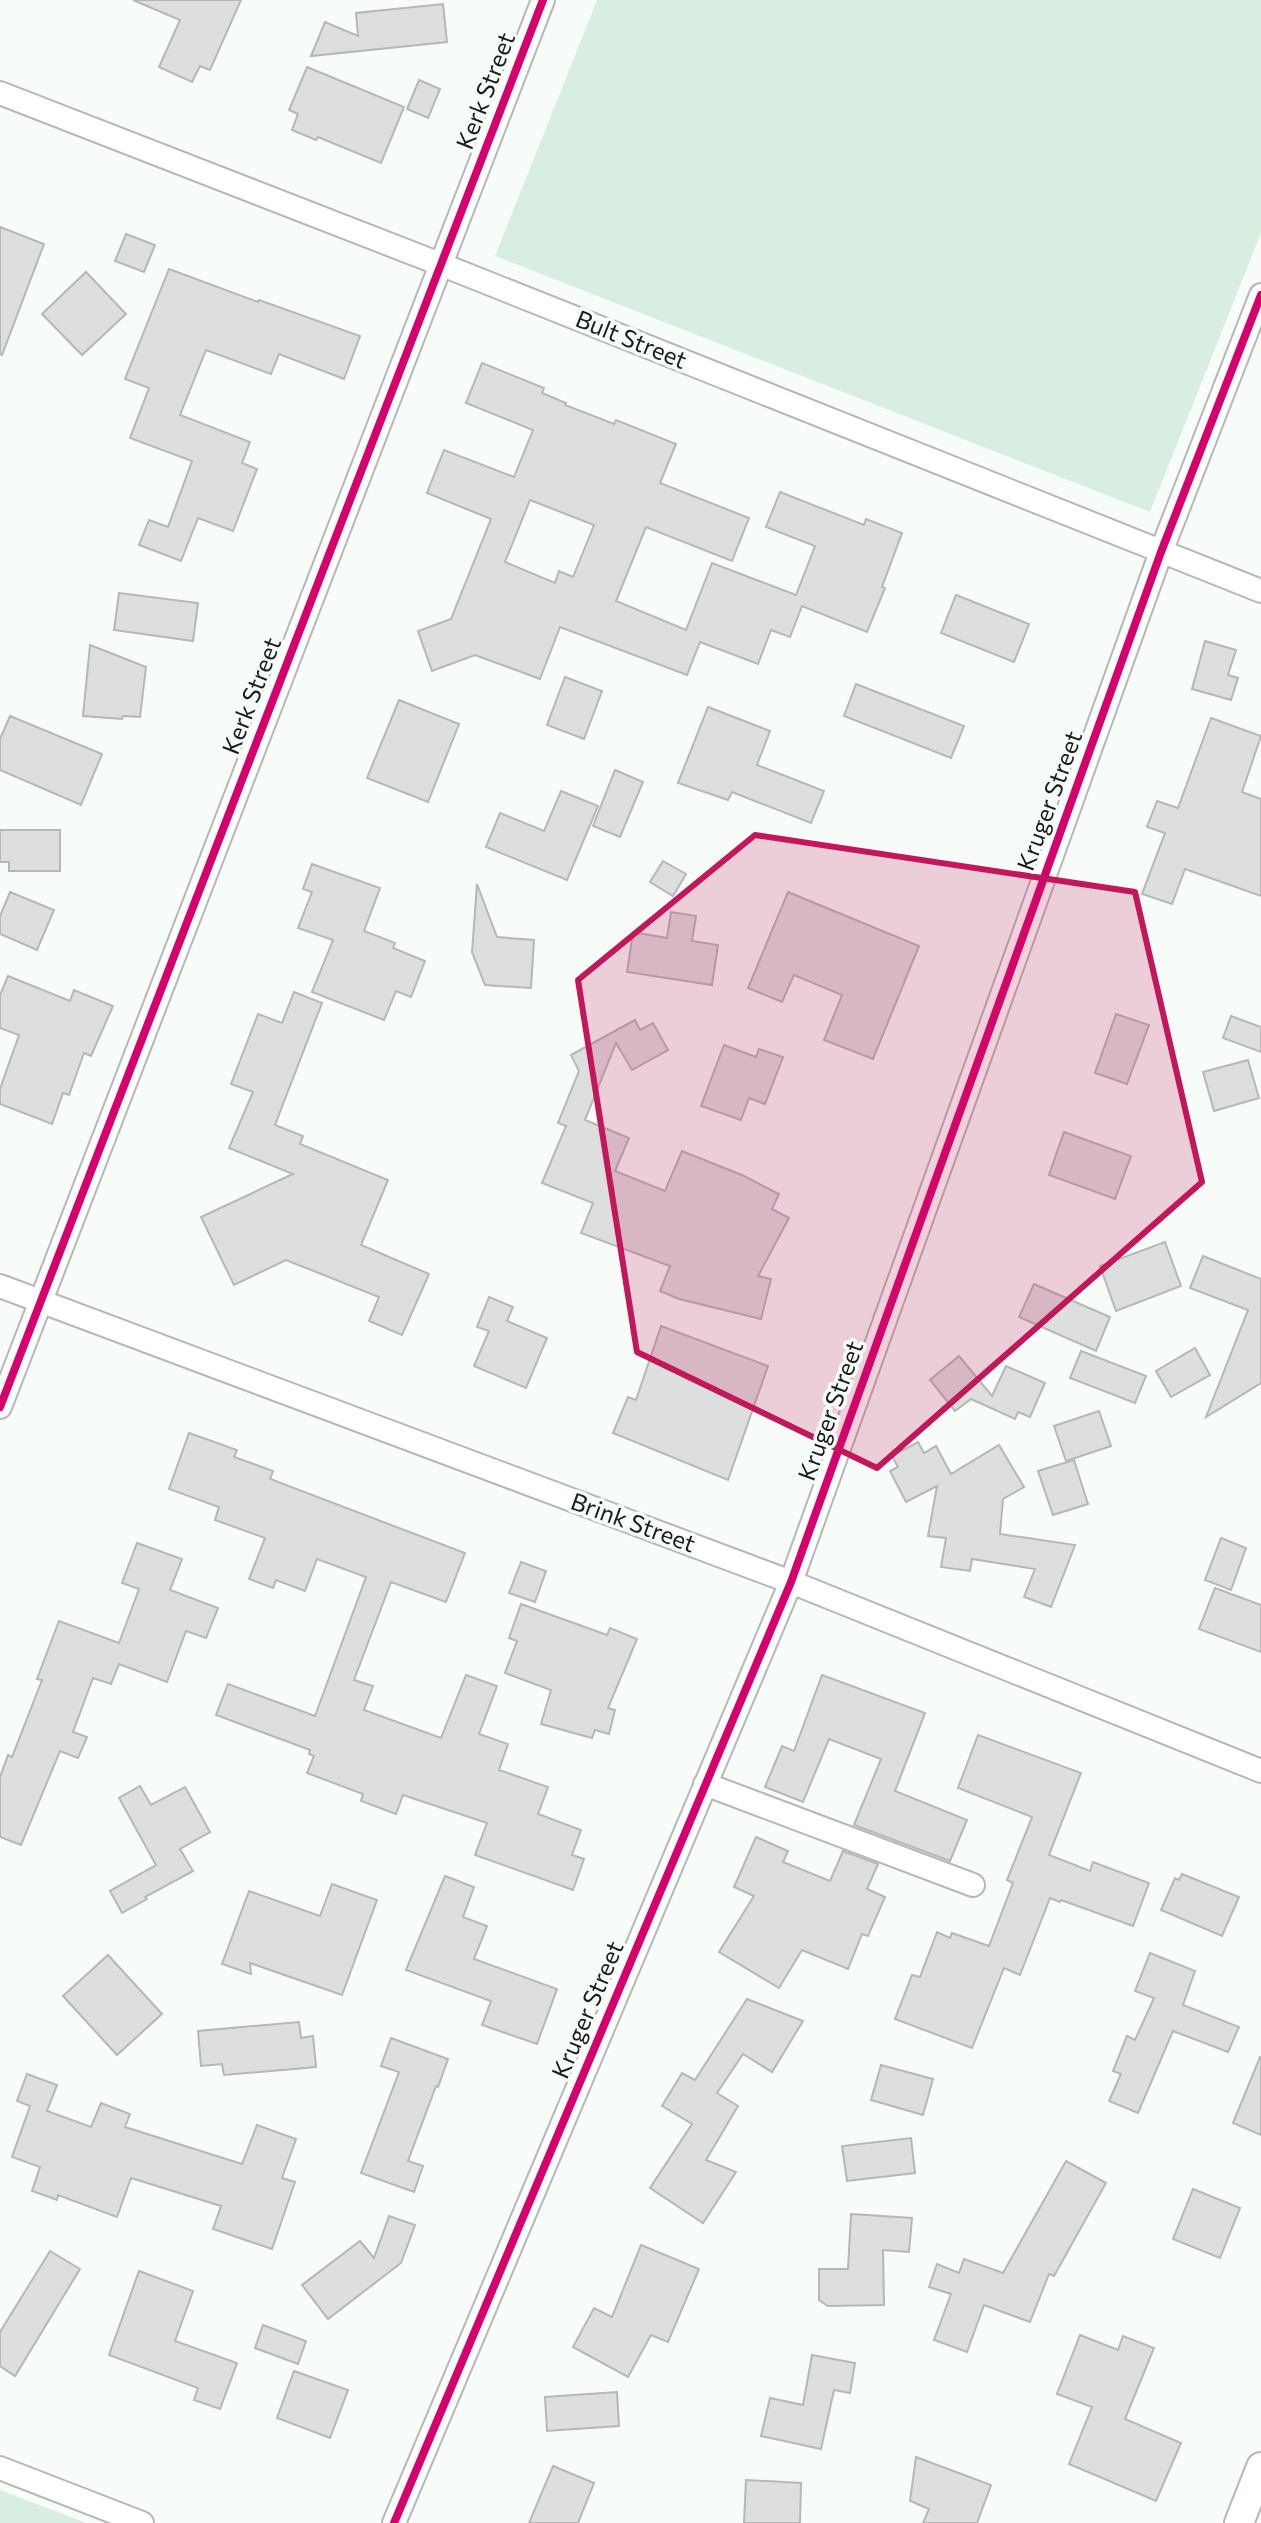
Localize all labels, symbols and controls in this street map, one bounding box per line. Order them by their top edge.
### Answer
street label: Kerk Street [449,28,520,153]
street label: Bult Street [572,303,692,374]
street label: Kerk Street [215,633,286,758]
street label: Kruger Street [1010,727,1087,874]
street label: Kruger Street [791,1337,868,1484]
street label: Brink Street [567,1486,700,1558]
street label: Kruger Street [545,1936,629,2083]

